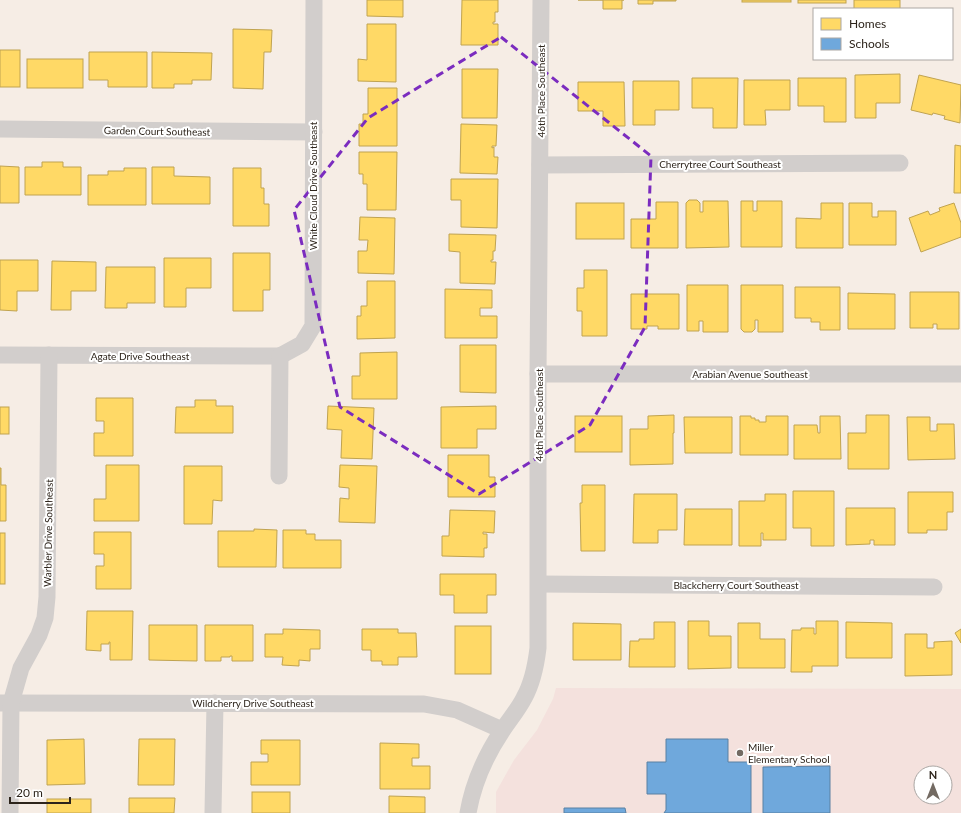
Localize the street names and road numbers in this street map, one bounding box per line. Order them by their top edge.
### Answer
street label: 46th Place Southeast [535,44,547,138]
street label: White Cloud Drive Southeast [307,121,319,250]
street label: Garden Court Southeast [104,124,211,138]
street label: Cherrytree Court Southeast [659,158,781,170]
street label: Agate Drive Southeast [91,350,190,362]
street label: 46th Place Southeast [533,368,545,462]
street label: Arabian Avenue Southeast [692,368,808,380]
street label: Warbler Drive Southeast [41,478,55,587]
street label: Blackcherry Court Southeast [673,579,799,591]
street label: Wildcherry Drive Southeast [192,697,314,709]

